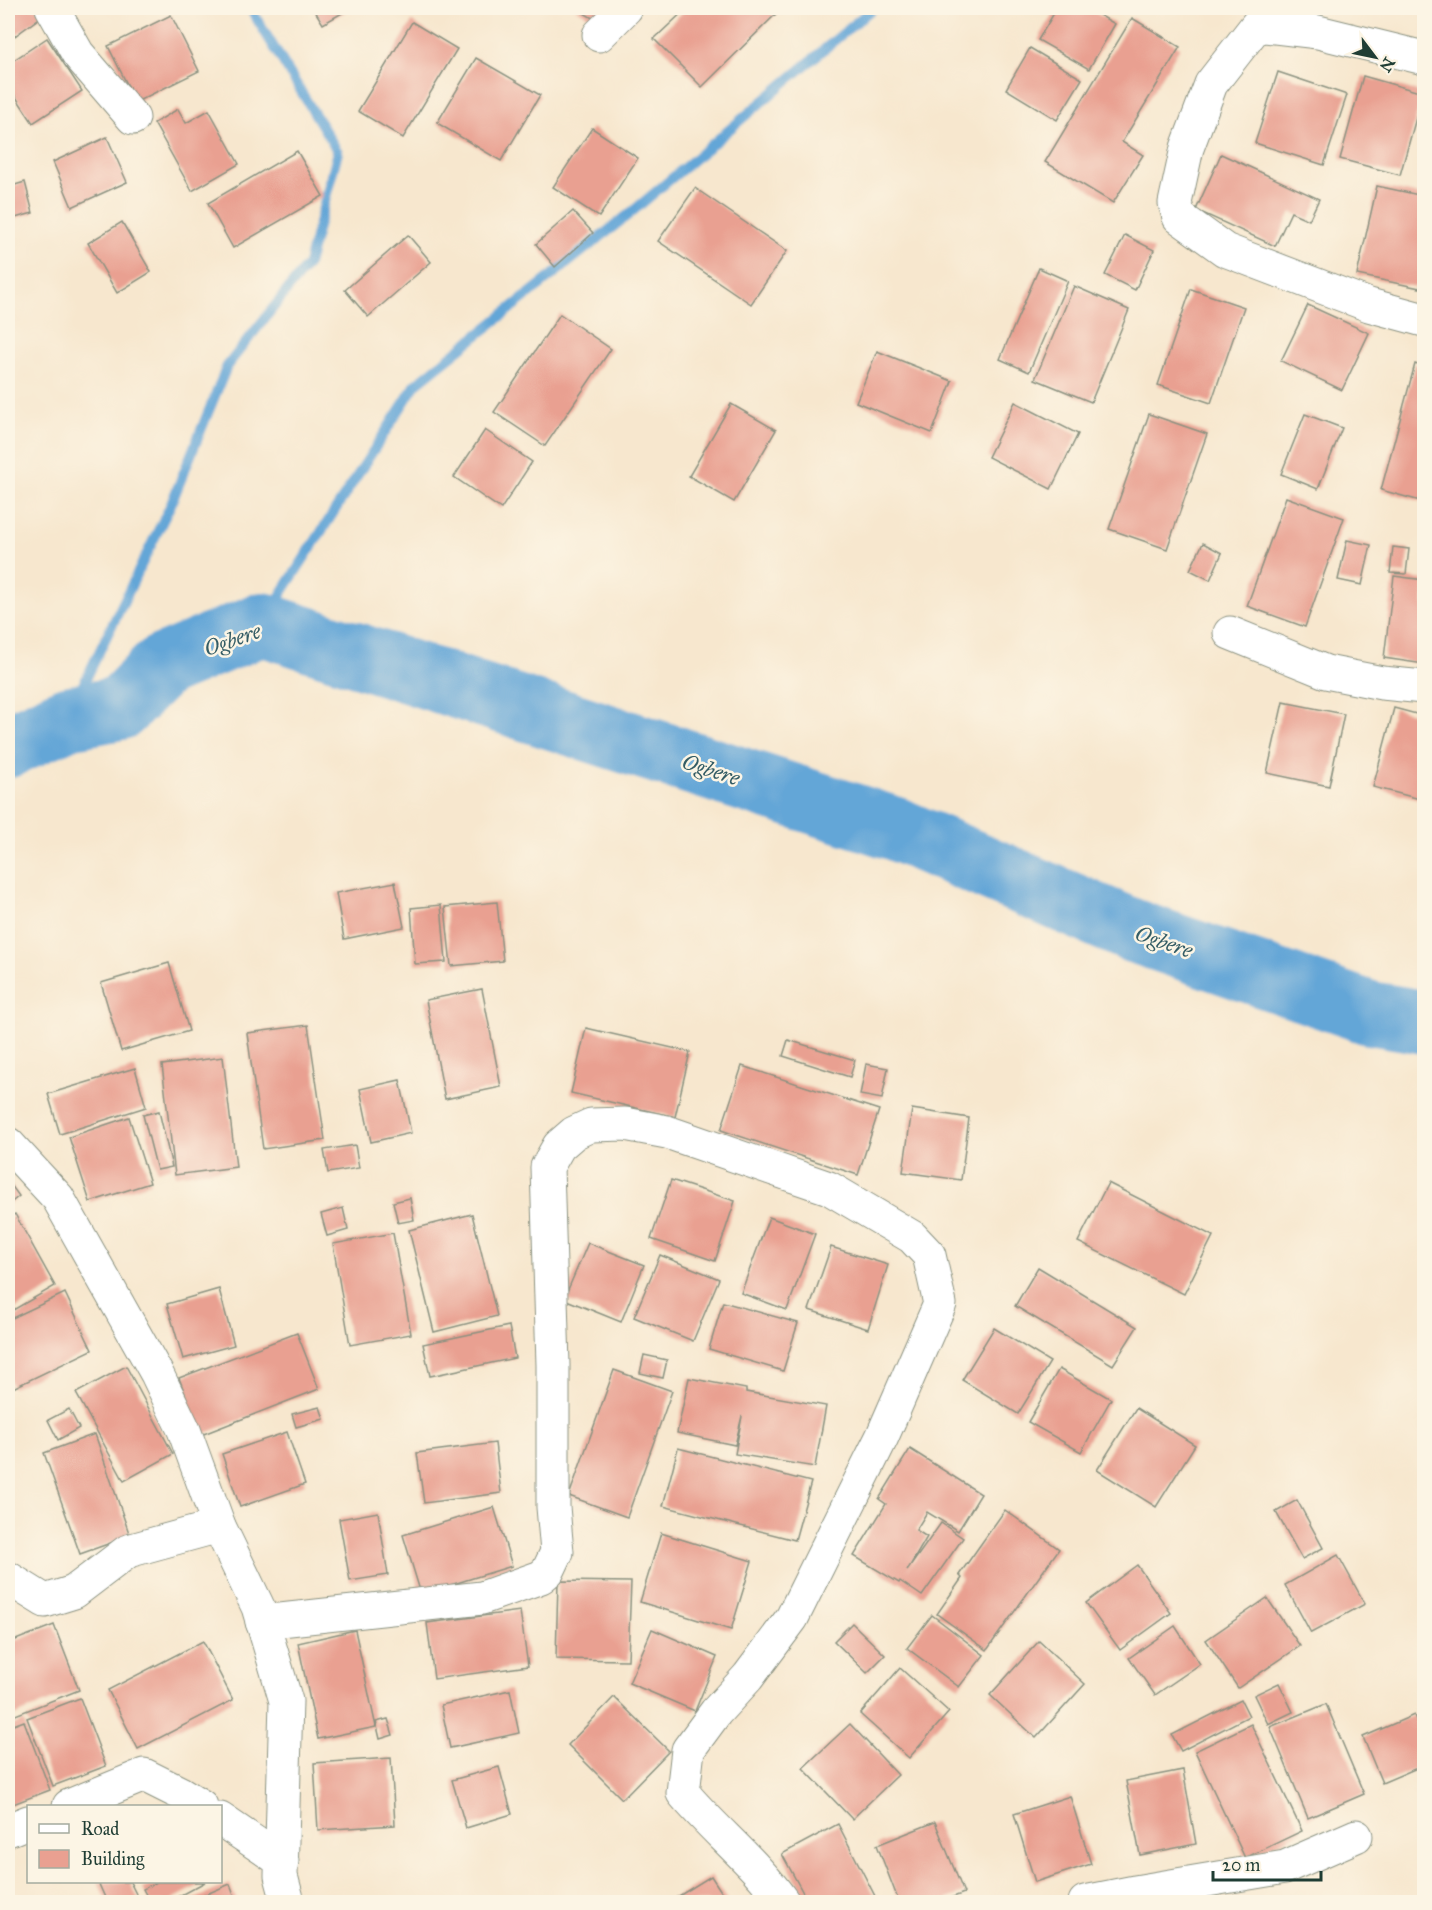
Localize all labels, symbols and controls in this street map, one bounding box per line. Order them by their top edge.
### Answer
north arrow [1345,27,1405,87]
text: N [1375,54,1399,76]
water label: Ogbere [200,617,265,662]
water label: Ogbere [679,748,744,792]
water label: Ogbere [1132,919,1197,964]
legend [27,1805,222,1883]
text: Road [81,1818,119,1840]
scale bar [1213,1844,1321,1882]
text: Building [81,1848,145,1871]
text: 20 m [1222,1854,1260,1876]

